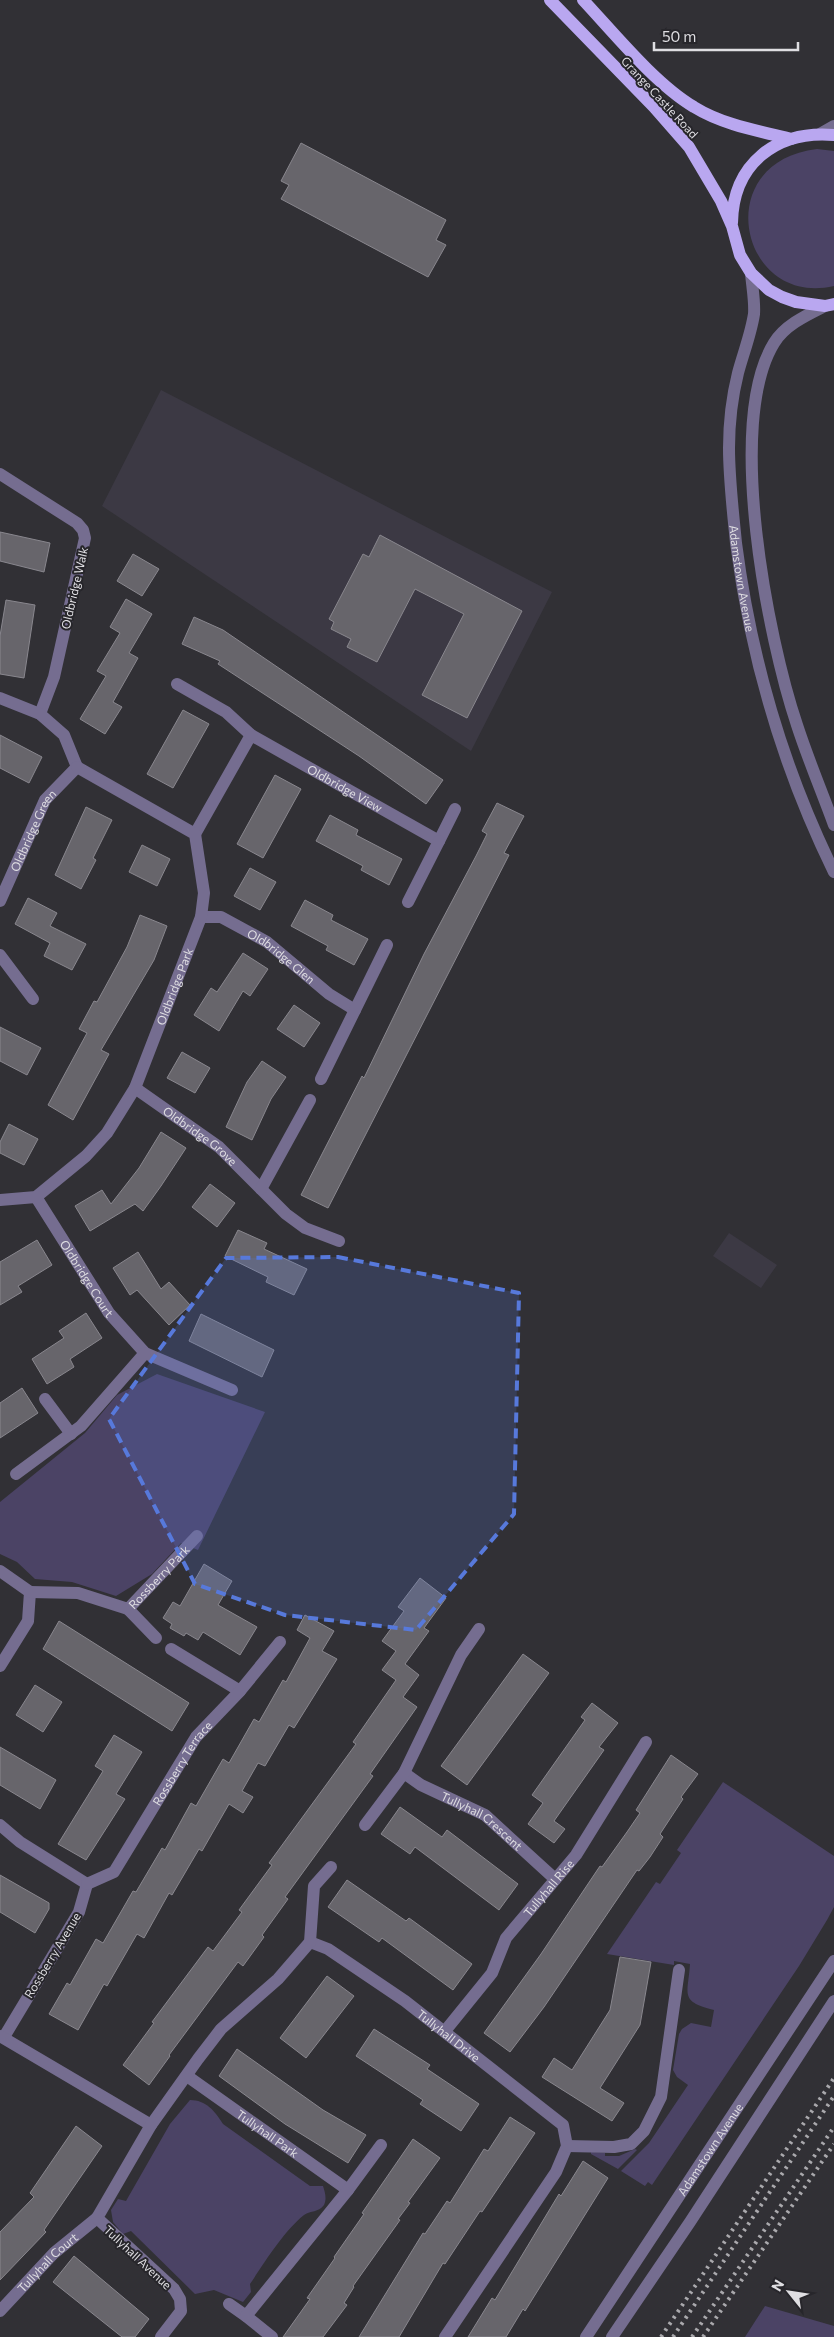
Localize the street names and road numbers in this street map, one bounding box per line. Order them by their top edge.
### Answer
street label: Grange Castle Road [619,53,701,141]
street label: Adamstown Avenue [727,524,758,633]
street label: Oldbridge Walk [58,545,90,631]
street label: Oldbridge View [305,761,385,815]
street label: Oldbridge Green [7,786,59,874]
street label: Oldbridge Glen [245,926,318,986]
street label: Oldbridge Park [153,945,196,1027]
street label: Oldbridge Grove [161,1103,240,1168]
street label: Oldbridge Court [58,1237,116,1320]
street label: Rossberry Park [125,1542,192,1611]
street label: Rossberry Terrace [149,1718,215,1808]
street label: Tullyhall Crescent [439,1788,526,1853]
street label: Tullyhall Rise [520,1856,576,1919]
street label: Rossberry Avenue [21,1910,83,2000]
street label: Tullyhall Drive [415,2006,483,2065]
street label: Adamstown Avenue [674,2100,745,2198]
street label: Tullyhall Park [234,2107,302,2160]
street label: Tullyhall Avenue [101,2222,175,2292]
street label: Tullyhall Court [14,2230,80,2295]

